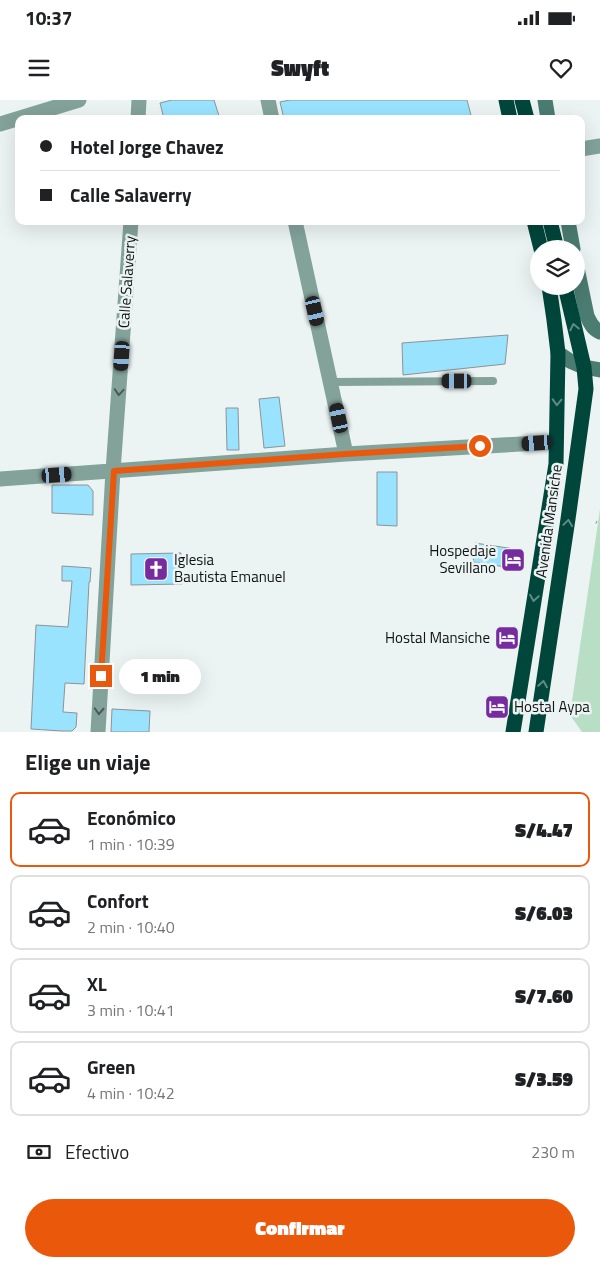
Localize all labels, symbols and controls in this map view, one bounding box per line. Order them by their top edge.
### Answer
text: 10:37 [25,3,72,32]
text: Swyft [271,51,329,85]
icon: menu [25,54,53,82]
icon: heart [547,54,575,82]
text: Hotel Jorge Chavez [70,132,224,161]
text: Calle Salaverry [70,180,192,209]
street label: Calle Salaverry [112,235,141,329]
map controls [530,240,585,295]
button: layers [530,240,585,295]
car [304,295,325,327]
one-way arrow [569,323,580,331]
car [113,341,130,371]
car [442,374,472,389]
one-way arrow [114,388,125,396]
one-way arrow [552,398,562,406]
car [328,402,349,434]
car [521,434,552,452]
route start [469,435,491,457]
street label: Avenida Mansiche [529,463,568,579]
car [41,466,72,484]
one-way arrow [562,519,572,528]
place label: Hospedaje Sevillano [429,539,496,579]
hotel icon: Hospedaje Sevillano [500,547,526,573]
place label: Iglesia Bautista Emanuel [174,548,286,588]
church icon: Iglesia Bautista Emanuel [143,556,169,582]
one-way arrow [530,593,540,602]
hotel icon: Hostal Mansiche [494,625,520,651]
place label: Hostal Mansiche [385,626,490,649]
callout: 1 min [118,658,201,694]
text: 1 min [140,664,180,688]
route end [90,665,112,687]
one-way arrow [537,679,548,687]
hotel icon: Hostal Aypa [484,694,510,720]
place label: Hostal Aypa [514,695,590,718]
one-way arrow [94,708,105,716]
text: Elige un viaje [25,745,151,779]
text: Económico [87,803,176,832]
icon: car [27,807,72,852]
text: S/4.47 [515,815,573,844]
text: 1 min · 10:39 [87,832,175,856]
text: Confort [87,886,149,915]
icon: car [27,890,72,935]
text: S/6.03 [515,898,573,927]
text: 2 min · 10:40 [87,915,175,939]
text: XL [87,969,107,998]
icon: car [27,973,72,1018]
text: S/7.60 [515,981,573,1010]
text: 3 min · 10:41 [87,998,175,1022]
text: Green [87,1052,136,1081]
icon: car [27,1056,72,1101]
text: S/3.59 [515,1064,573,1093]
text: 4 min · 10:42 [87,1081,175,1105]
text: Efectivo [65,1137,129,1166]
icon: cash [25,1138,53,1166]
text: 230 m [531,1140,575,1164]
button: Confirmar [25,1199,575,1257]

